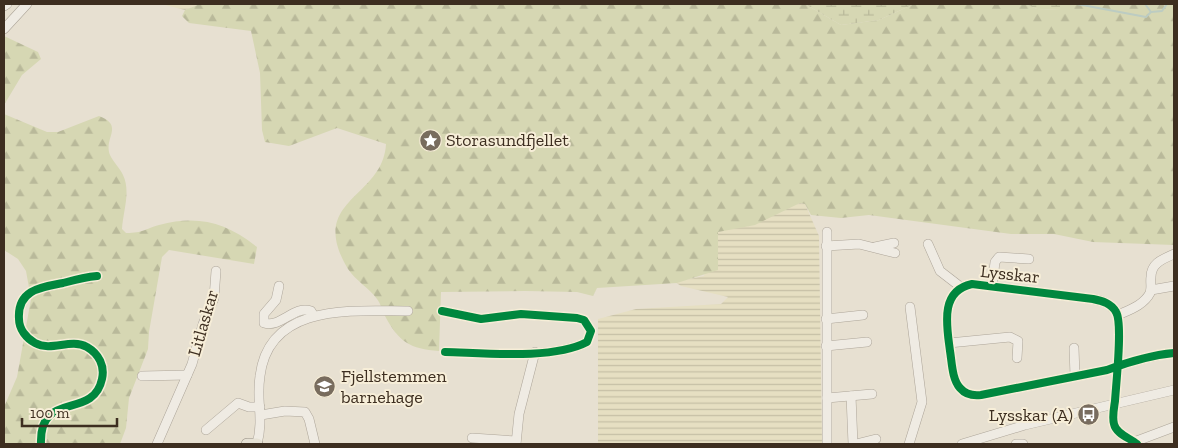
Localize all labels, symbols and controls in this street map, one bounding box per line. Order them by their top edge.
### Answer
place icon: Storasundfjellet [418,128,442,152]
place label: Storasundfjellet [446,129,569,151]
street label: Lysskar [979,260,1041,288]
street label: Litlaskar [183,287,223,359]
place label: Fjellstemmen barnehage [340,365,447,408]
school or university icon: Fjellstemmen barnehage [313,374,337,398]
scale bar [22,396,118,428]
bus stop icon: Lysskar (A) [1077,403,1101,427]
text: 100 m [30,404,69,422]
place label: Lysskar (A) [989,404,1073,426]

